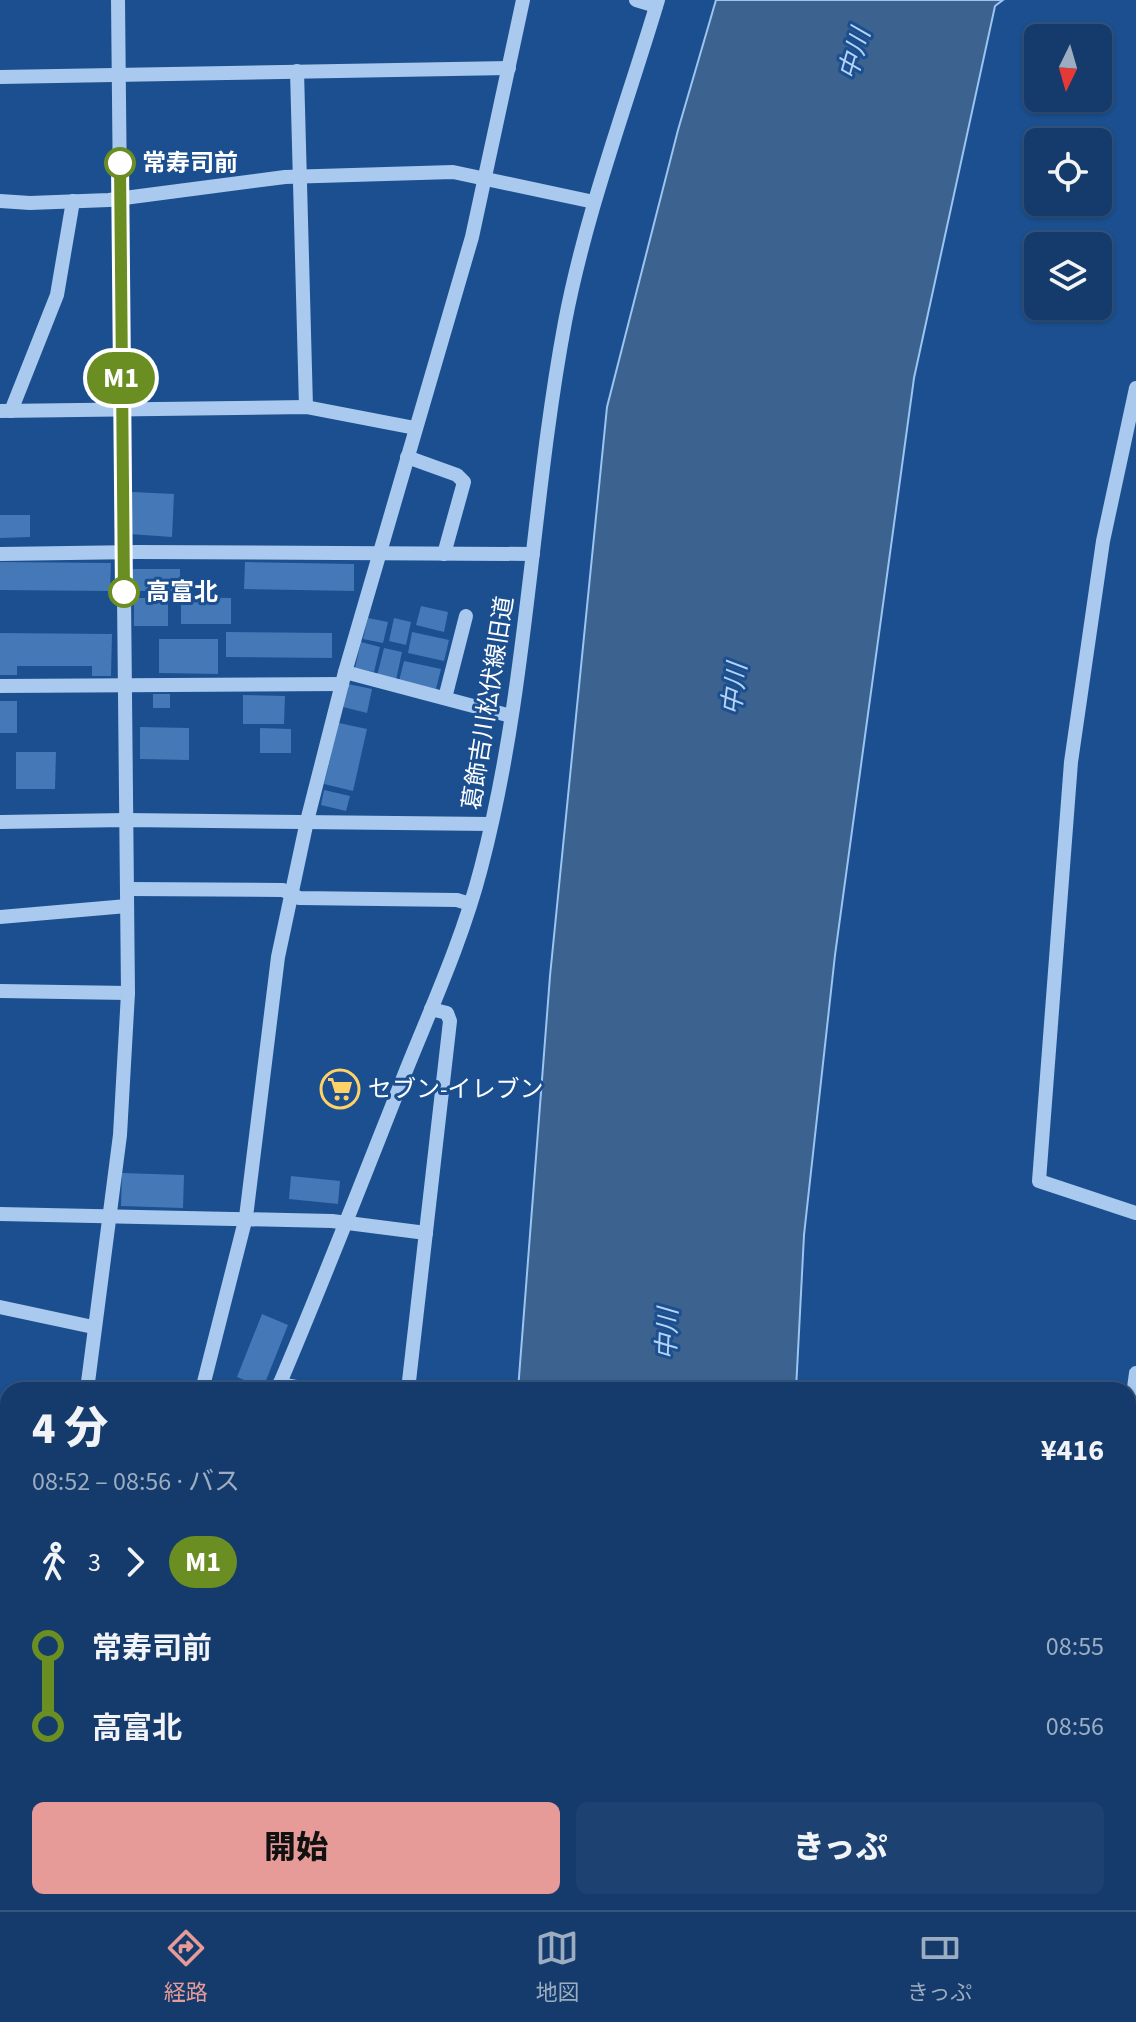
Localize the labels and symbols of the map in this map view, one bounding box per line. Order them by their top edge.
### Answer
water label: 中川 [830,21,880,84]
north arrow [1024,24,1112,112]
place label: 常寿司前 [142,146,238,181]
marker: 常寿司前 [105,148,135,178]
line badge: M1 [85,352,157,404]
place label: 高富北 [146,575,218,610]
marker: 高富北 [109,577,139,607]
street label: 葛飾吉川松伏線旧道 [454,594,523,812]
water label: 中川 [713,658,756,717]
supermarket icon: セブン-イレブン [319,1068,361,1110]
place label: セブン-イレブン [368,1072,543,1107]
water label: 中川 [648,1304,687,1361]

